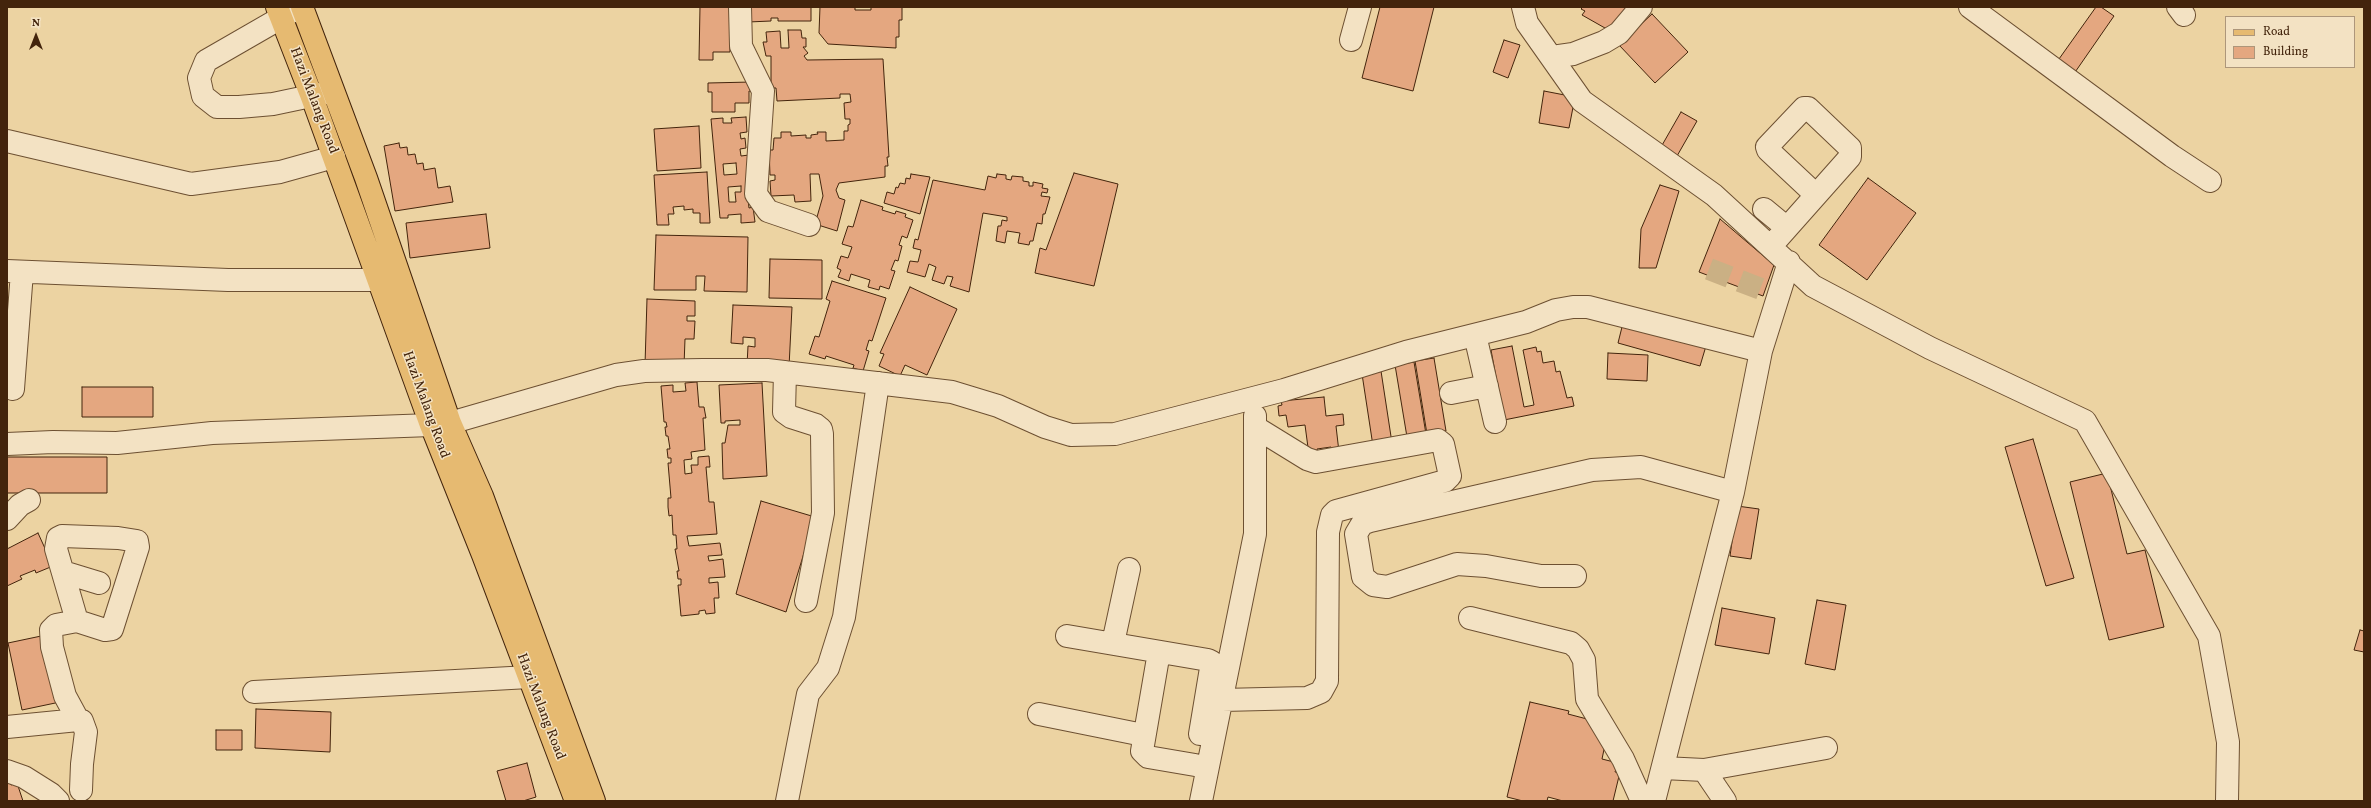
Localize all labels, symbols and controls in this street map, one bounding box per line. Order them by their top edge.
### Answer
north arrow [16,16,56,56]
text: N [32,16,40,31]
legend [2225,16,2355,68]
text: Road [2263,24,2290,40]
text: Building [2263,44,2308,60]
street label: Hazi Malang Road [285,45,341,157]
street label: Hazi Malang Road [398,349,452,461]
street label: Hazi Malang Road [512,651,568,763]

